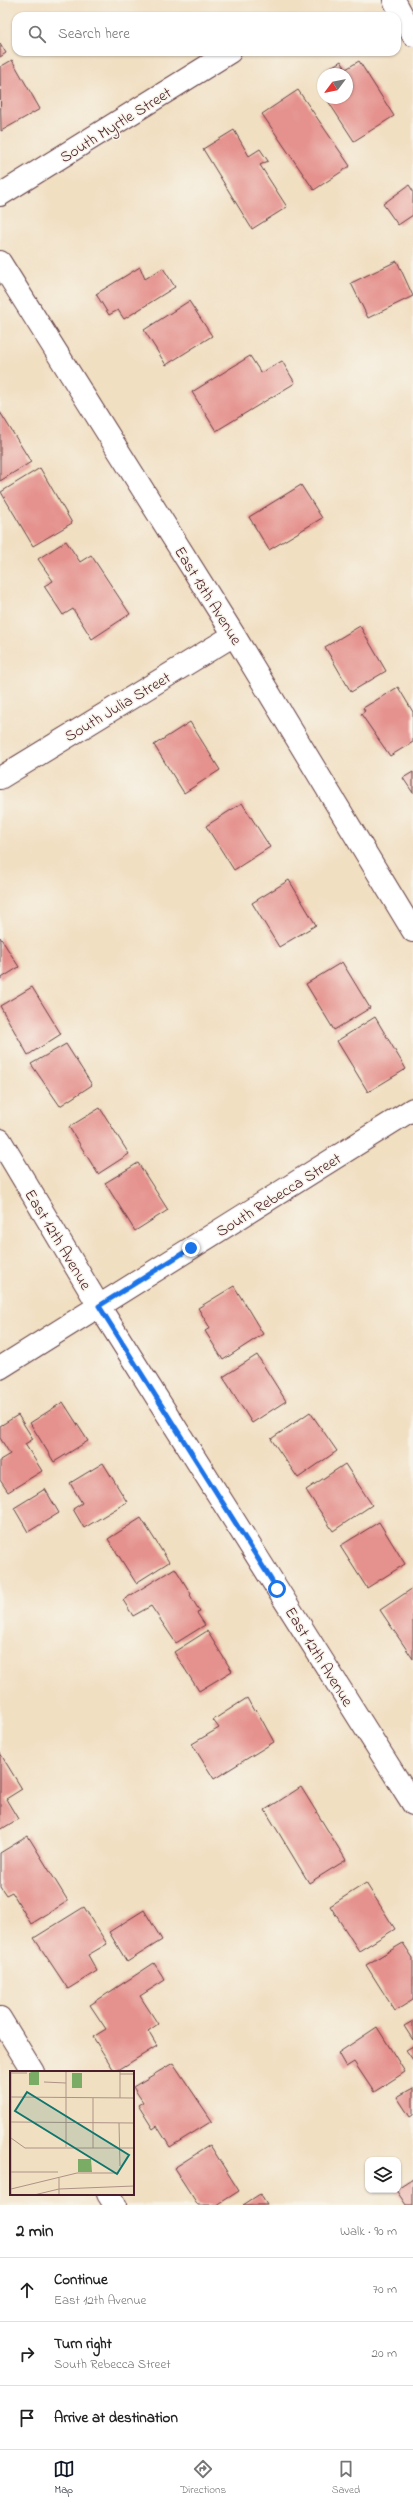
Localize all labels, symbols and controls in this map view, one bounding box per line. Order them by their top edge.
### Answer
search box [12,12,401,56]
icon: search [26,23,48,45]
text: Search here [58,23,130,45]
north arrow [317,68,353,104]
street label: South Myrtle Street [56,81,177,170]
street label: East 13th Avenue [167,542,248,651]
street label: South Julia Street [60,666,176,749]
street label: South Rebecca Street [212,1147,347,1244]
street label: East 12th Avenue [18,1185,97,1296]
route end [182,1239,200,1257]
route start [268,1580,286,1598]
street label: East 12th Avenue [278,1602,359,1712]
inset map [10,2071,134,2195]
map controls [365,2157,401,2193]
button: layers [365,2157,401,2193]
text: 2 min [16,2219,53,2244]
text: Walk · 90 m [340,2222,397,2241]
text: Continue [54,2269,108,2291]
icon: ahead [16,2279,38,2301]
text: 70 m [373,2280,397,2299]
text: East 12th Avenue [54,2291,146,2310]
text: Turn right [54,2333,112,2355]
icon: right [16,2343,38,2365]
text: 20 m [372,2344,397,2363]
text: South Rebecca Street [54,2355,171,2374]
icon: arrive [16,2407,38,2429]
text: Arrive at destination [54,2407,178,2429]
tab: Map [53,2458,75,2498]
tab: Directions [180,2458,226,2498]
tab: Saved [332,2458,360,2498]

